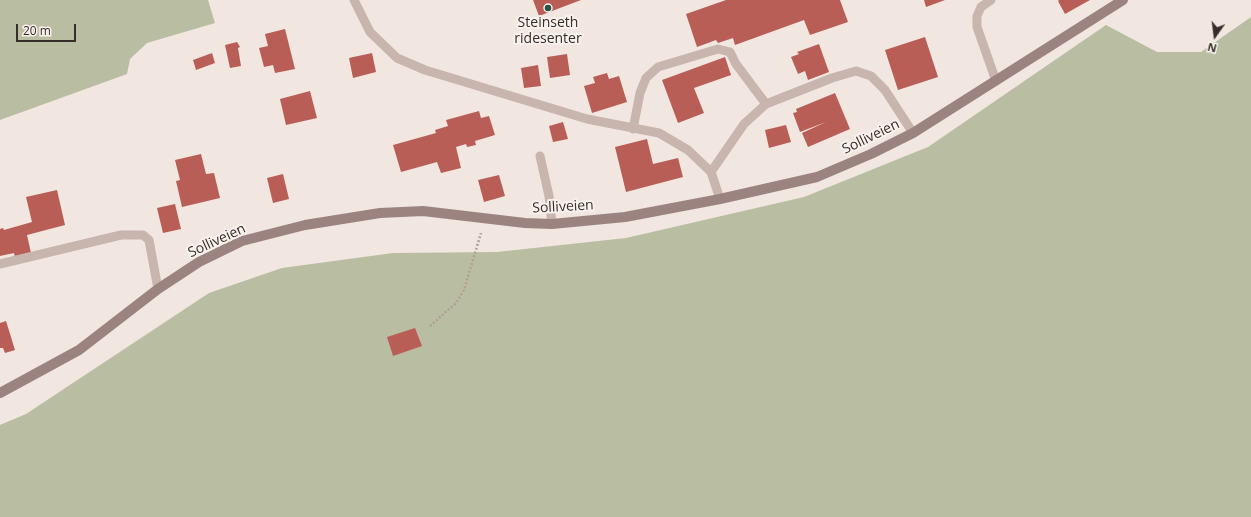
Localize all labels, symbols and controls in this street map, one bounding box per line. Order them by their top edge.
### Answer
marker: Steinseth ridesenter [543,3,553,13]
place label: Steinseth ridesenter [514,15,582,48]
scale bar [18,16,78,42]
north arrow [1195,16,1235,56]
text: 20 m [23,22,51,39]
text: N [1206,40,1218,56]
street label: Solliveien [840,116,902,158]
street label: Solliveien [532,197,594,217]
street label: Solliveien [186,220,248,262]

